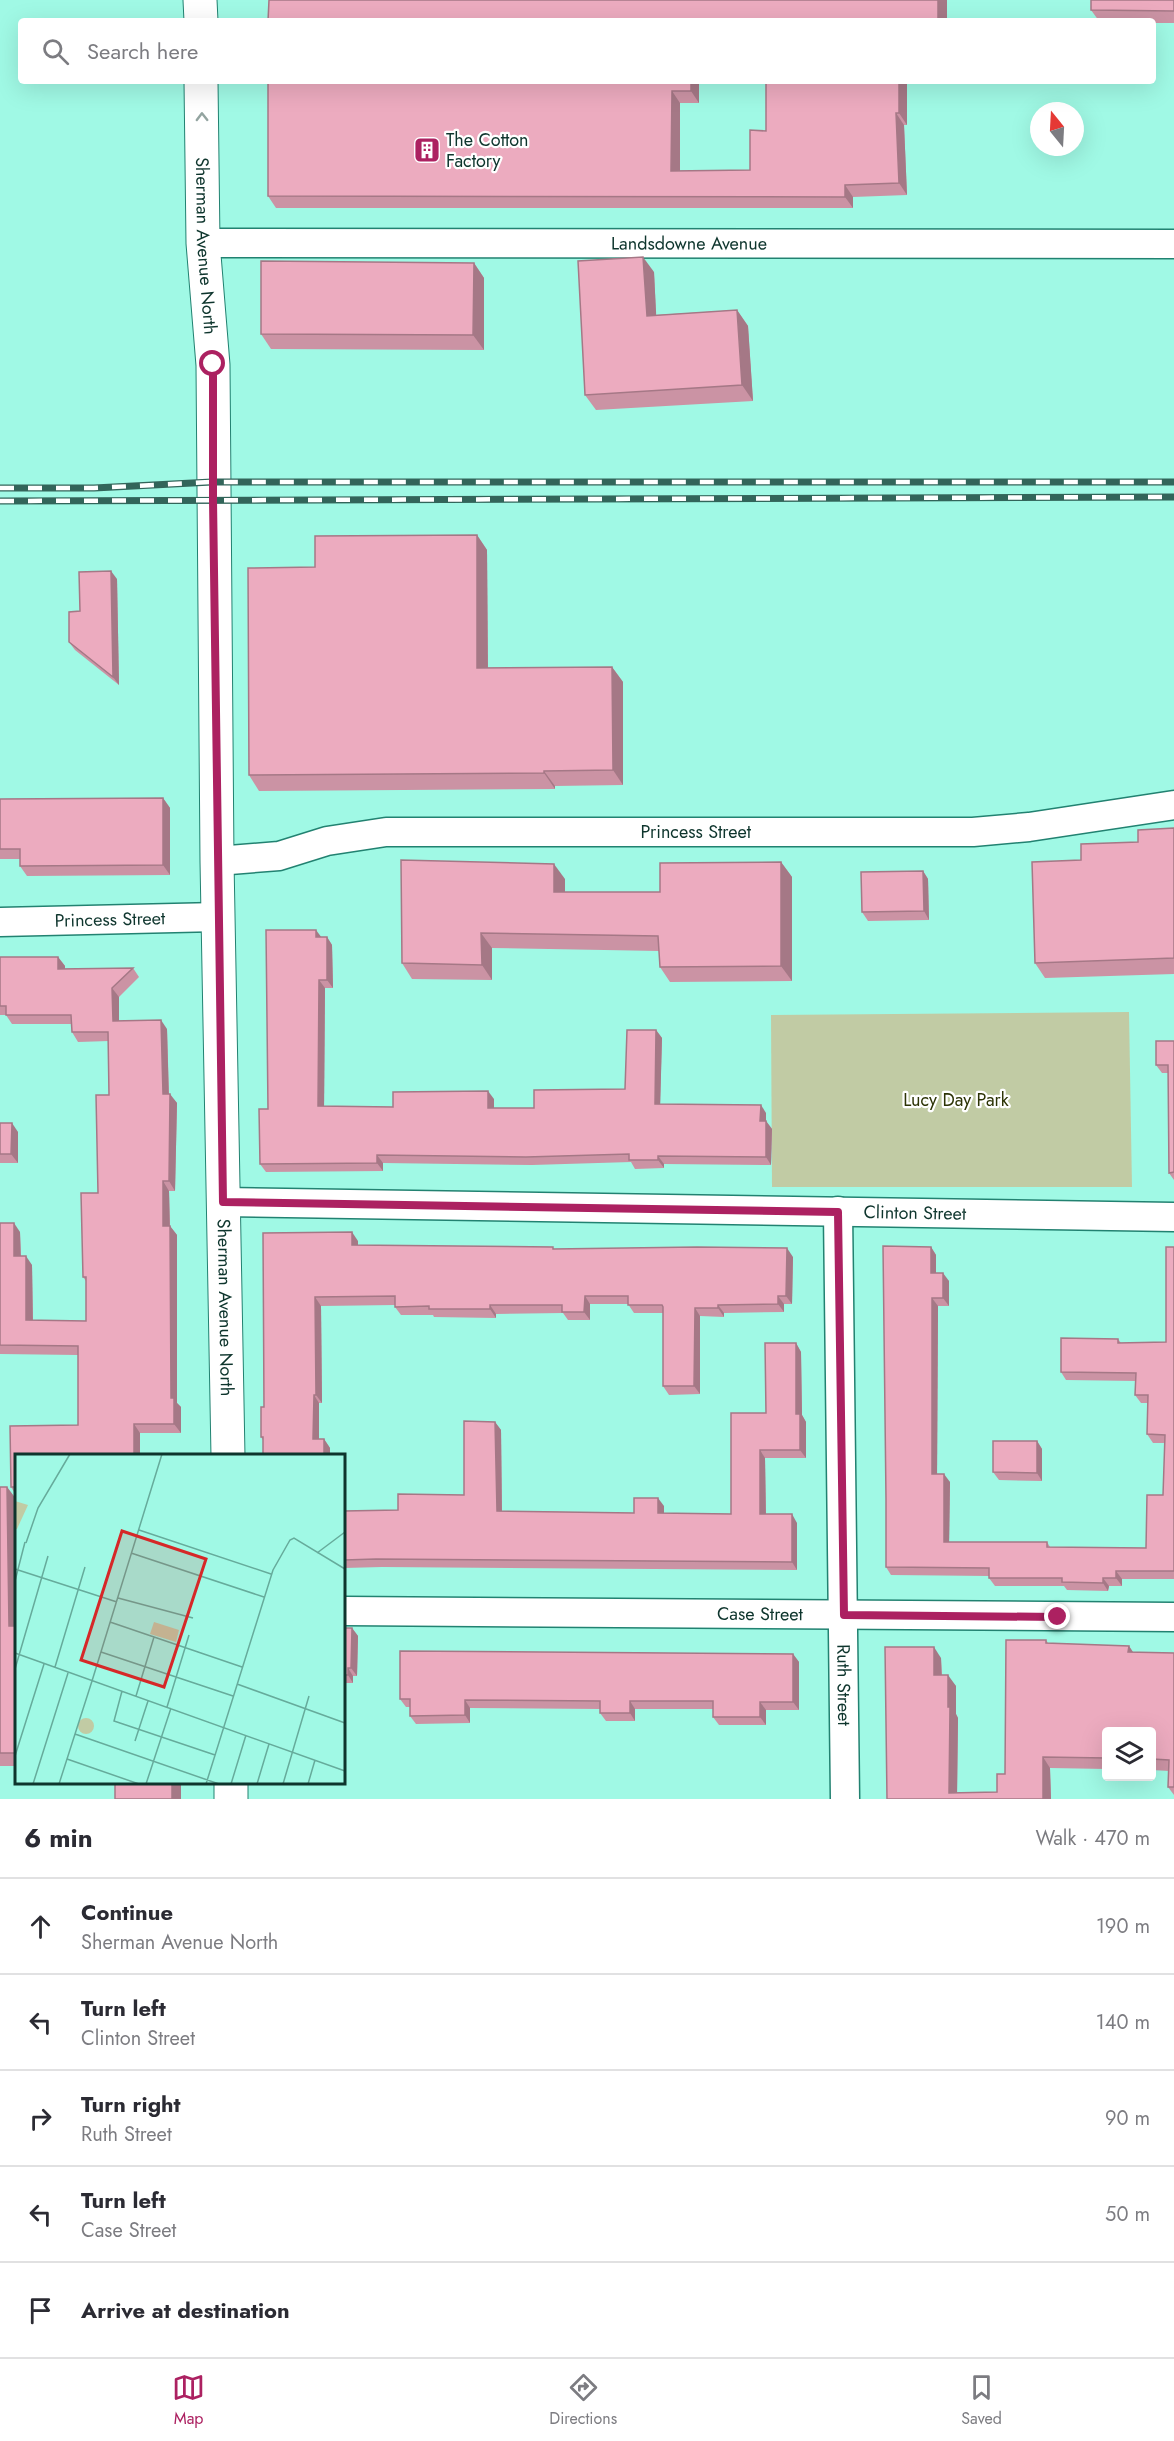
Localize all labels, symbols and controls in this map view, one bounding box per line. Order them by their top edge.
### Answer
search box [18,18,1156,84]
icon: search [39,35,72,68]
text: Search here [87,35,198,67]
north arrow [1030,102,1084,156]
one-way arrow [196,113,208,122]
place label: The Cotton Factory [446,127,529,174]
building icon: The Cotton Factory [412,135,442,165]
street label: Sherman Avenue North [189,157,223,336]
street label: Landsdowne Avenue [611,230,767,257]
route start [199,350,225,376]
street label: Princess Street [640,819,752,845]
street label: Princess Street [54,905,166,934]
park label: Lucy Day Park [903,1087,1009,1113]
street label: Clinton Street [863,1199,967,1227]
street label: Sherman Avenue North [211,1218,240,1397]
inset map [15,1454,345,1784]
street label: Case Street [717,1601,804,1627]
route end [1044,1603,1070,1629]
street label: Ruth Street [830,1644,857,1727]
map controls [1102,1727,1156,1781]
button: layers [1102,1727,1156,1781]
text: 6 min [24,1819,93,1857]
text: Walk · 470 m [1035,1824,1150,1853]
text: Continue [81,1896,173,1928]
icon: ahead [24,1910,57,1943]
text: 190 m [1096,1912,1150,1941]
text: Sherman Avenue North [81,1928,278,1957]
text: Turn left [81,1992,166,2024]
icon: left [24,2006,57,2039]
text: 140 m [1096,2008,1150,2037]
text: Clinton Street [81,2024,195,2053]
text: Turn right [81,2088,181,2120]
icon: right [24,2102,57,2135]
text: 90 m [1105,2104,1150,2133]
text: Ruth Street [81,2120,172,2149]
text: Turn left [81,2184,166,2216]
icon: left [24,2198,57,2231]
text: 50 m [1105,2200,1150,2229]
text: Case Street [81,2216,176,2245]
icon: arrive [24,2294,57,2327]
text: Arrive at destination [81,2294,290,2326]
tab: Map [172,2371,205,2430]
tab: Directions [549,2371,617,2430]
tab: Saved [961,2371,1002,2430]

